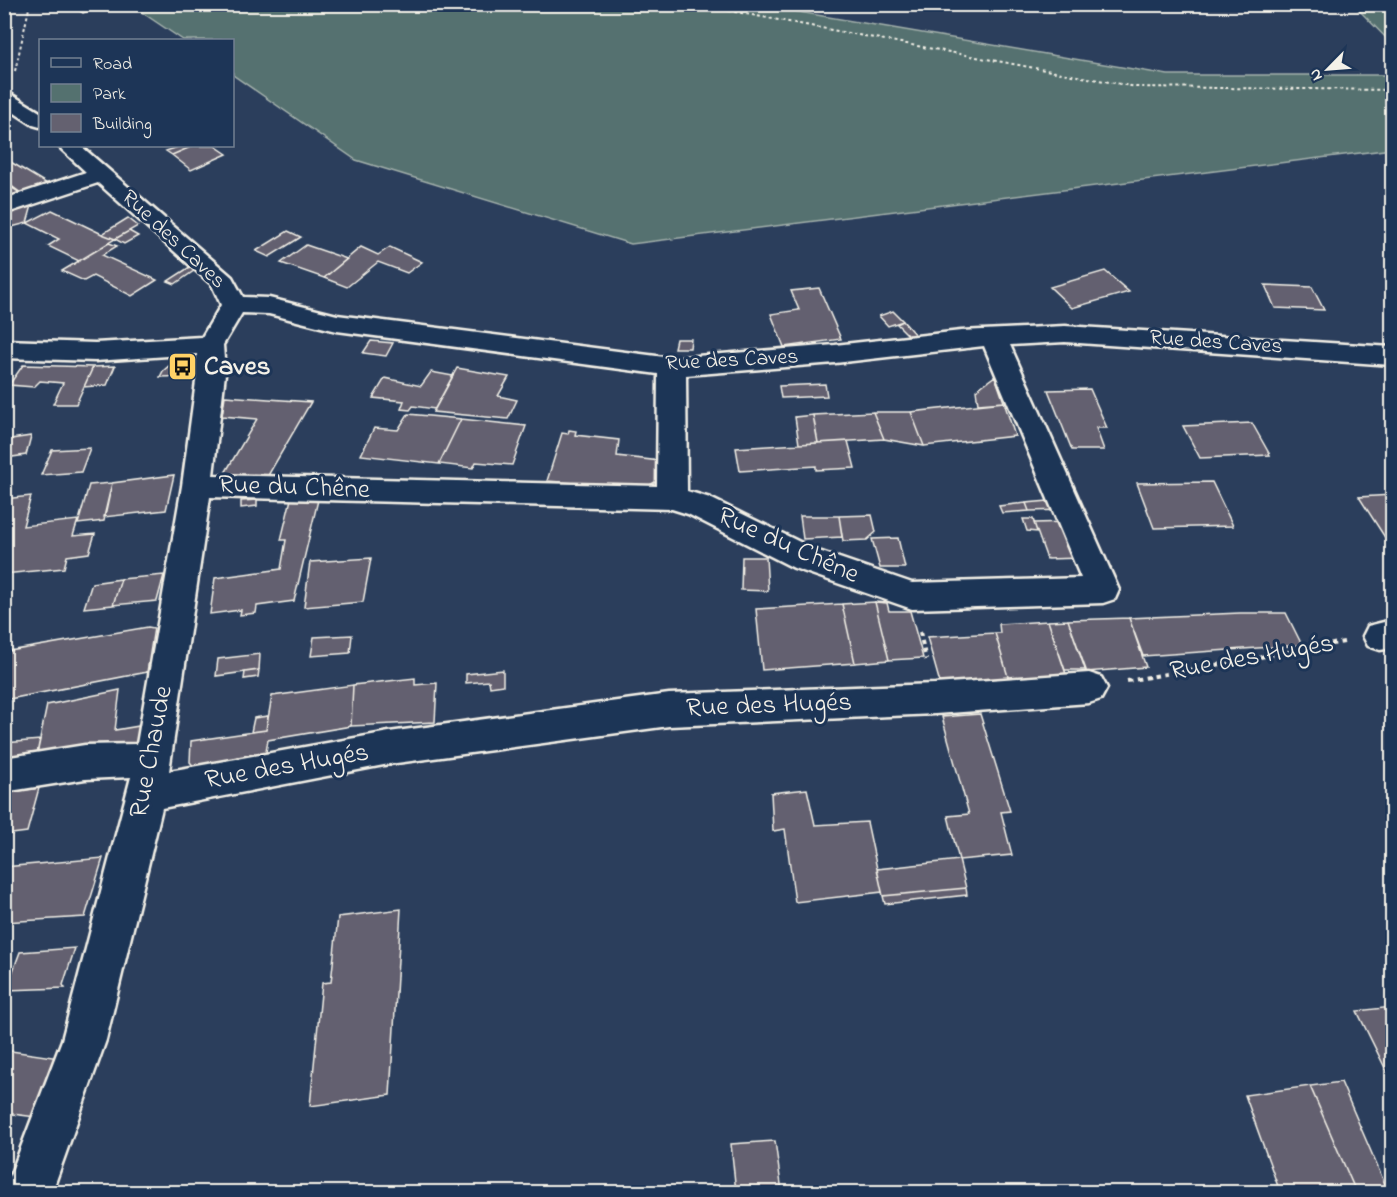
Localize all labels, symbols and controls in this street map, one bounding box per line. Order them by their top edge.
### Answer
legend [39,39,234,147]
north arrow [1298,39,1358,99]
text: Road [93,52,132,78]
text: N [1303,64,1329,84]
text: Park [93,82,126,108]
text: Building [92,112,152,139]
street label: Rue des Caves [113,183,233,297]
street label: Rue des Caves [1148,322,1284,364]
street label: Rue des Caves [665,342,799,380]
place label: Caves [204,348,270,387]
bus stop icon: Caves [167,351,199,383]
street label: Rue du Chêne [218,466,371,510]
street label: Rue du Chêne [711,497,866,595]
street label: Rue des Hugés [1167,624,1337,692]
street label: Rue Chaude [120,682,184,821]
street label: Rue des Hugés [685,684,853,728]
street label: Rue des Hugés [202,733,372,801]

